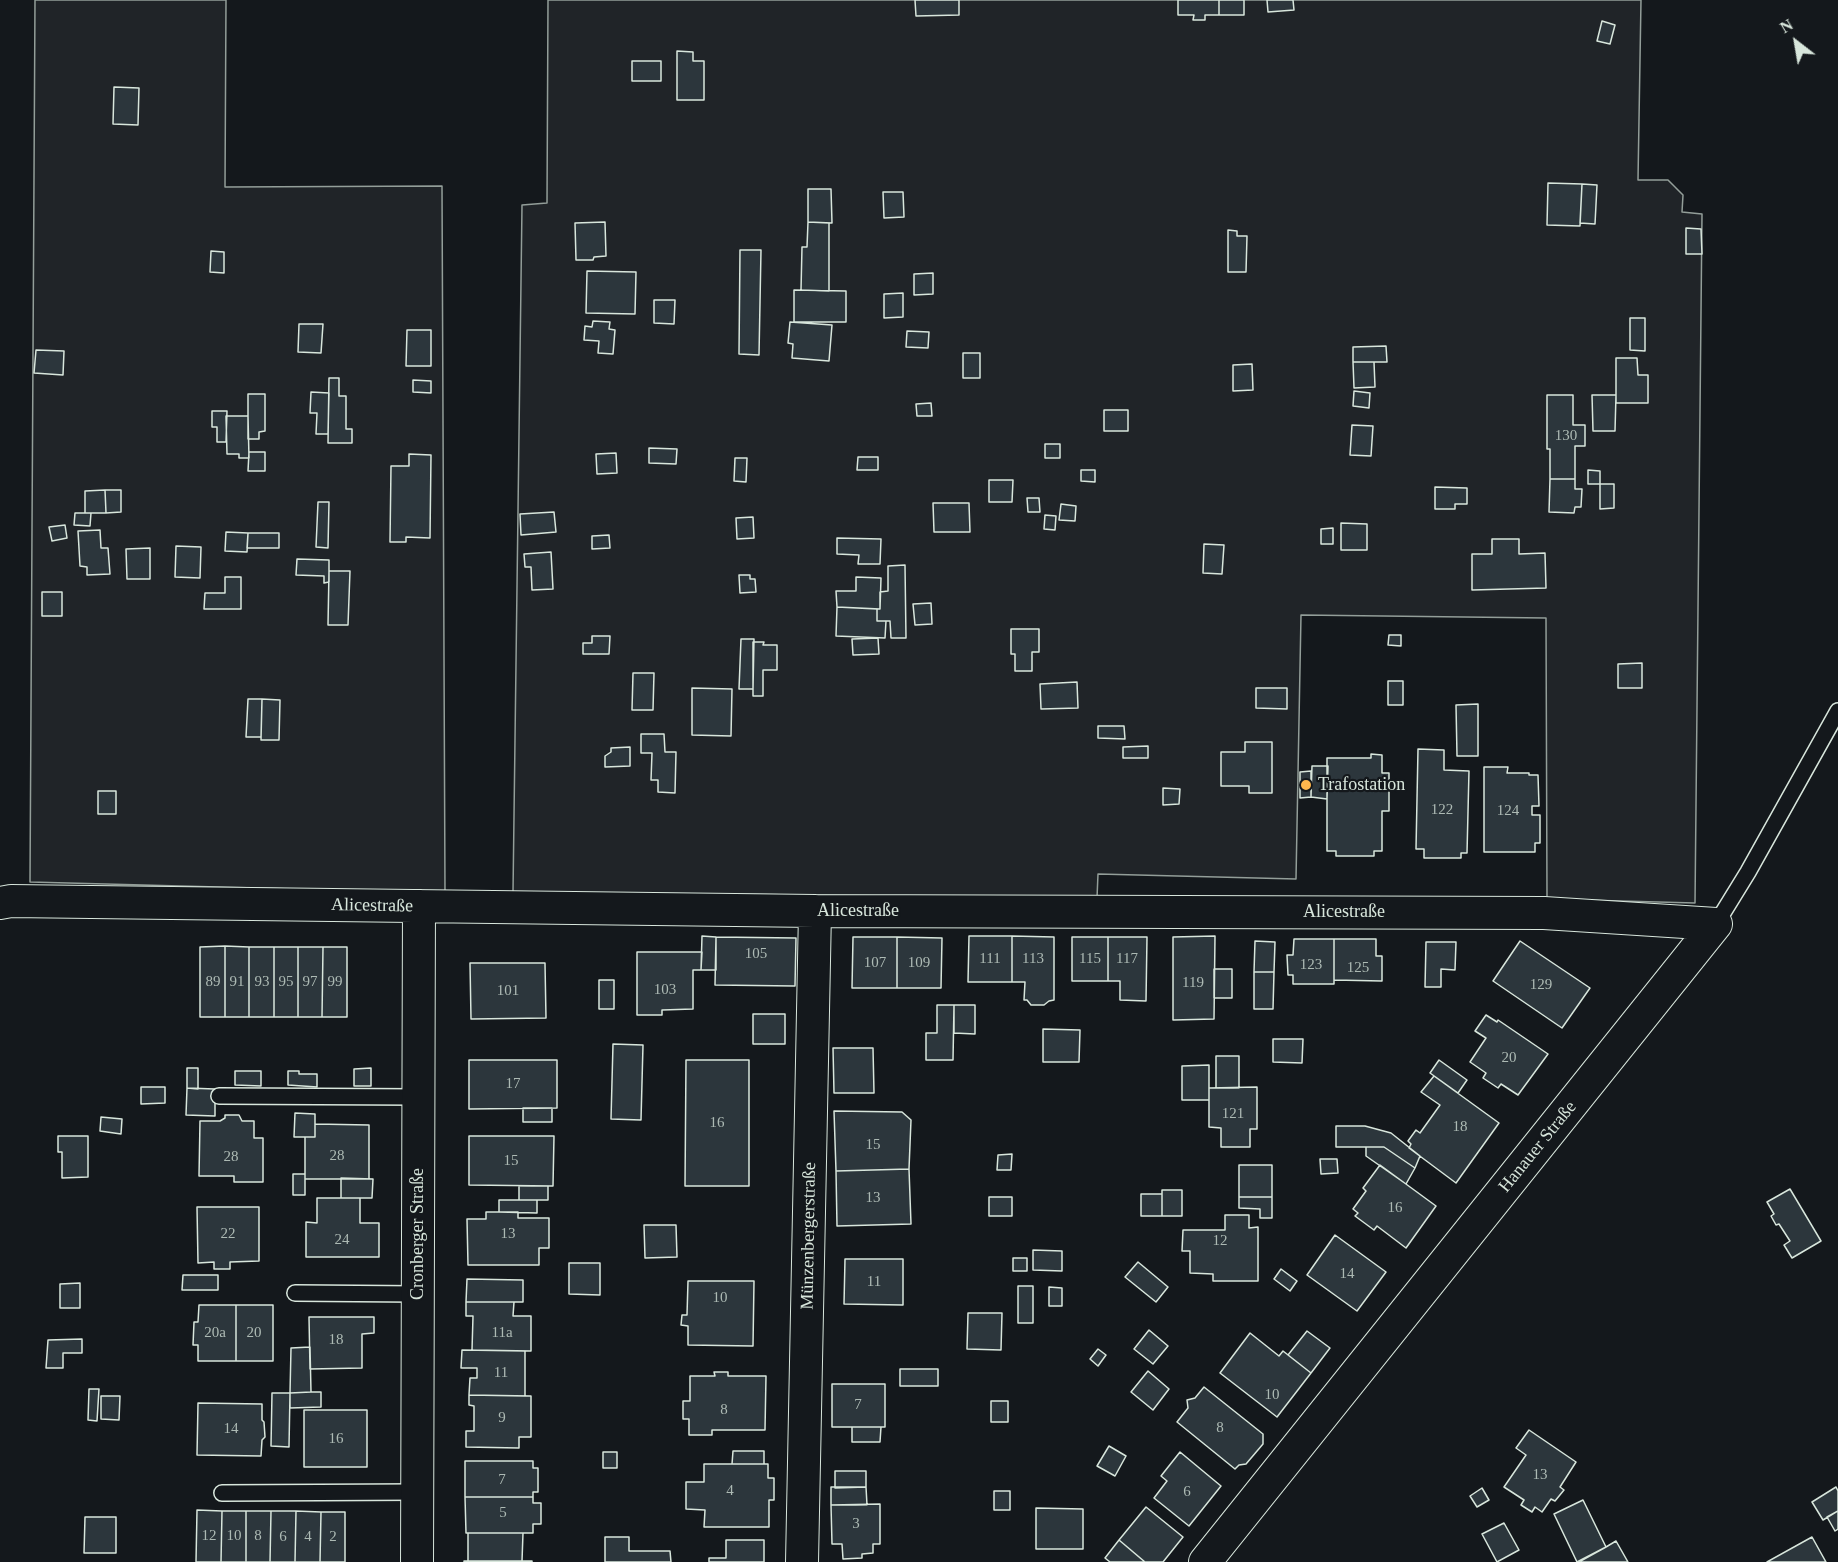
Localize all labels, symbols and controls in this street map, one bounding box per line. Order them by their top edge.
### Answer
north arrow [1766,12,1826,72]
text: N [1777,16,1796,36]
house number: 130 [1555,427,1577,445]
place label: Trafostation [1318,774,1405,796]
marker: Trafostation [1299,778,1313,792]
house number: 122 [1431,801,1453,819]
house number: 124 [1497,802,1519,820]
street label: Alicestraße [331,894,413,918]
street label: Alicestraße [817,900,899,922]
street label: Alicestraße [1303,901,1385,923]
house number: 105 [745,945,767,963]
house number: 111 [979,950,1001,968]
house number: 113 [1022,950,1044,968]
house number: 115 [1079,950,1101,968]
house number: 117 [1116,950,1138,968]
house number: 107 [864,954,886,972]
house number: 109 [908,954,930,972]
house number: 123 [1300,956,1322,974]
house number: 125 [1347,959,1369,977]
house number: 89 [206,973,220,991]
house number: 91 [230,973,244,991]
house number: 93 [254,973,270,991]
house number: 95 [278,973,294,991]
house number: 97 [302,973,318,991]
house number: 99 [328,973,342,991]
house number: 119 [1182,974,1204,992]
house number: 129 [1530,976,1552,994]
house number: 103 [654,981,676,999]
house number: 101 [497,982,519,1000]
house number: 20 [1502,1049,1516,1067]
house number: 17 [506,1075,520,1093]
street label: Hanauer Straße [1495,1097,1581,1197]
house number: 121 [1222,1105,1244,1123]
house number: 16 [710,1114,724,1132]
house number: 18 [1452,1118,1468,1136]
house number: 15 [866,1136,880,1154]
house number: 28 [330,1147,344,1165]
house number: 28 [224,1148,238,1166]
house number: 15 [504,1152,518,1170]
street label: Münzenbergerstraße [797,1162,821,1310]
street label: Cronberger Straße [407,1168,429,1300]
house number: 13 [866,1189,880,1207]
house number: 16 [1388,1199,1402,1217]
house number: 22 [220,1225,236,1243]
house number: 13 [500,1225,516,1243]
house number: 24 [334,1231,350,1249]
house number: 12 [1212,1232,1228,1250]
house number: 14 [1340,1265,1354,1283]
house number: 11 [867,1273,881,1291]
house number: 10 [712,1289,728,1307]
house number: 20a [204,1324,226,1342]
house number: 20 [246,1324,262,1342]
house number: 11a [491,1324,513,1342]
house number: 18 [328,1331,344,1349]
house number: 11 [494,1364,508,1382]
house number: 10 [1264,1386,1280,1404]
house number: 7 [854,1396,862,1414]
house number: 8 [720,1401,728,1419]
house number: 9 [498,1409,506,1427]
house number: 8 [1216,1419,1224,1437]
house number: 14 [224,1420,238,1438]
house number: 16 [328,1430,344,1448]
house number: 13 [1532,1466,1548,1484]
house number: 7 [498,1471,506,1489]
house number: 4 [726,1482,734,1500]
house number: 6 [1183,1483,1191,1501]
house number: 5 [499,1504,507,1522]
house number: 3 [852,1515,860,1533]
house number: 12 [202,1527,216,1545]
house number: 10 [226,1527,242,1545]
house number: 8 [254,1527,262,1545]
house number: 6 [279,1528,287,1546]
house number: 4 [304,1528,312,1546]
house number: 2 [329,1528,337,1546]

